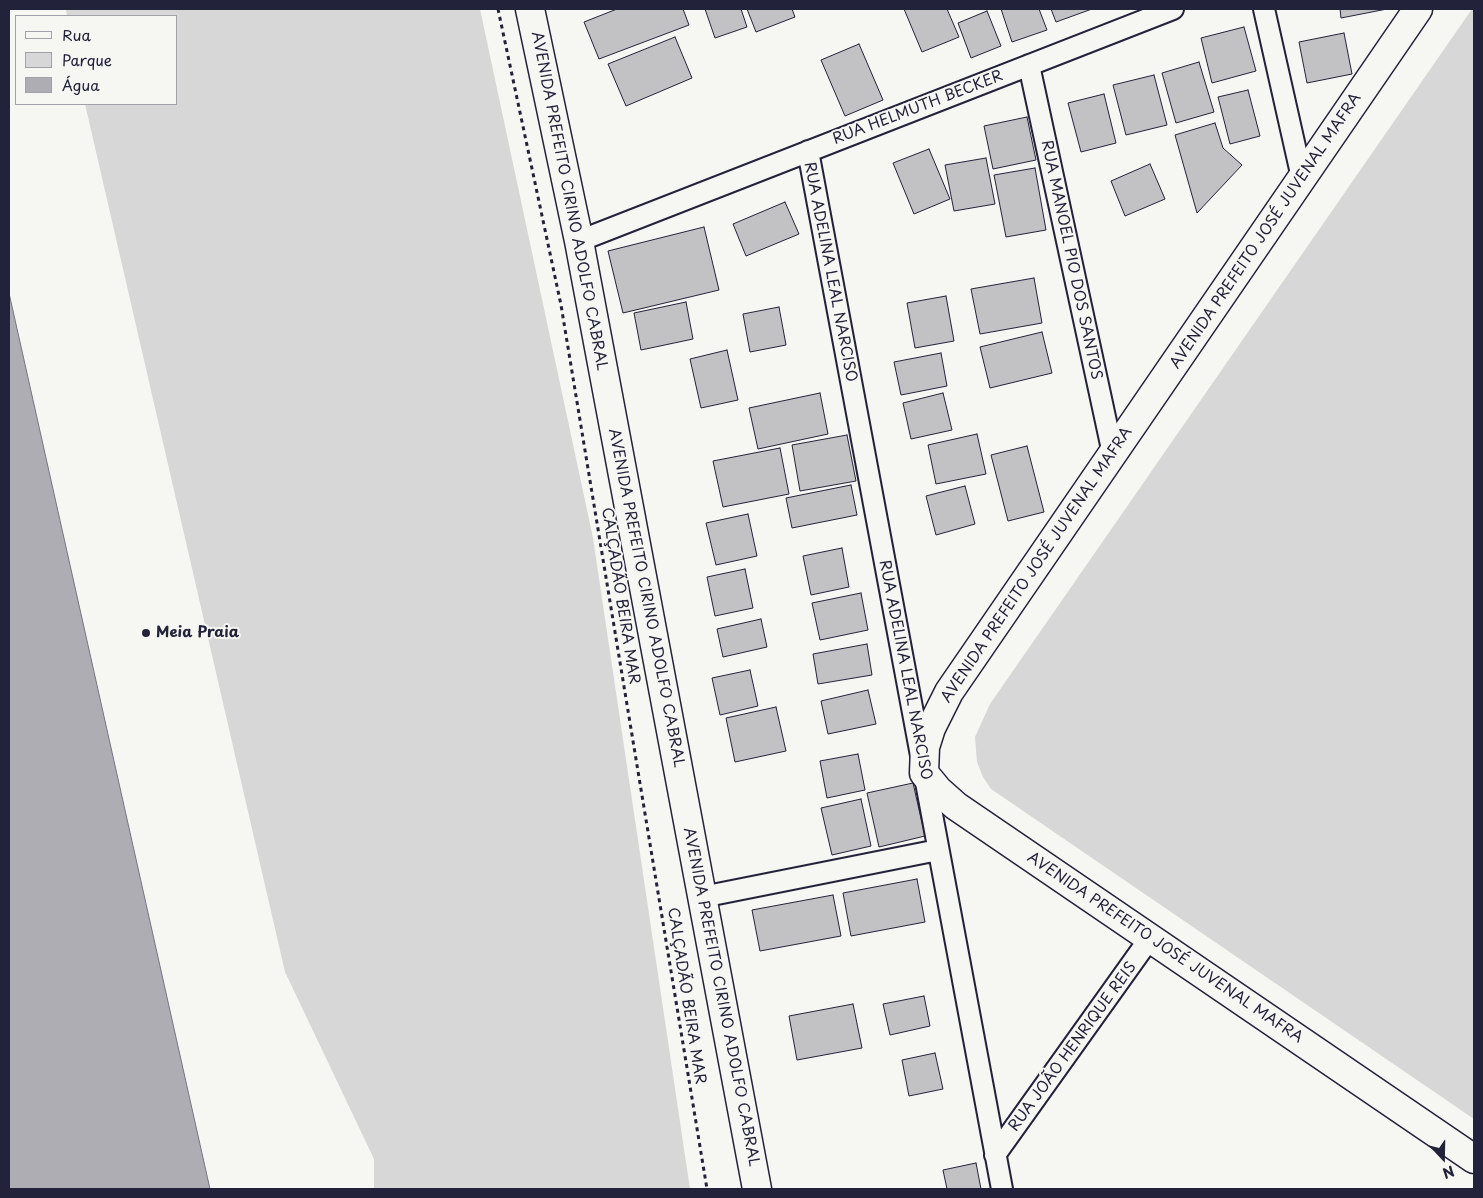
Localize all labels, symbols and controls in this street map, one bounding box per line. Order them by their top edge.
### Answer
legend [15,15,178,105]
text: Rua [62,23,91,46]
street label: AVENIDA PREFEITO CIRINO ADOLFO CABRAL [527,30,611,372]
text: Parque [62,48,112,71]
street label: RUA HELMUTH BECKER [830,67,1006,149]
text: Água [62,73,100,96]
street label: AVENIDA PREFEITO JOSÉ JUVENAL MAFRA [1167,90,1365,372]
street label: RUA MANOEL PIO DOS SANTOS [1037,139,1105,381]
street label: RUA ADELINA LEAL NARCISO [800,160,860,384]
street label: AVENIDA PREFEITO JOSÉ JUVENAL MAFRA [938,424,1136,706]
street label: AVENIDA PREFEITO CIRINO ADOLFO CABRAL [604,427,688,769]
street label: CALÇADÃO BEIRA MAR [597,506,643,686]
street label: RUA ADELINA LEAL NARCISO [875,558,935,782]
place label: Meia Praia [156,624,239,642]
marker: Meia Praia [140,627,152,639]
street label: AVENIDA PREFEITO CIRINO ADOLFO CABRAL [679,826,763,1168]
street label: AVENIDA PREFEITO JOSÉ JUVENAL MAFRA [1024,849,1306,1047]
street label: CALÇADÃO BEIRA MAR [663,906,709,1086]
street label: RUA JOÃO HENRIQUE REIS [1005,959,1141,1135]
north arrow [1418,1133,1468,1183]
text: N [1440,1161,1457,1184]

